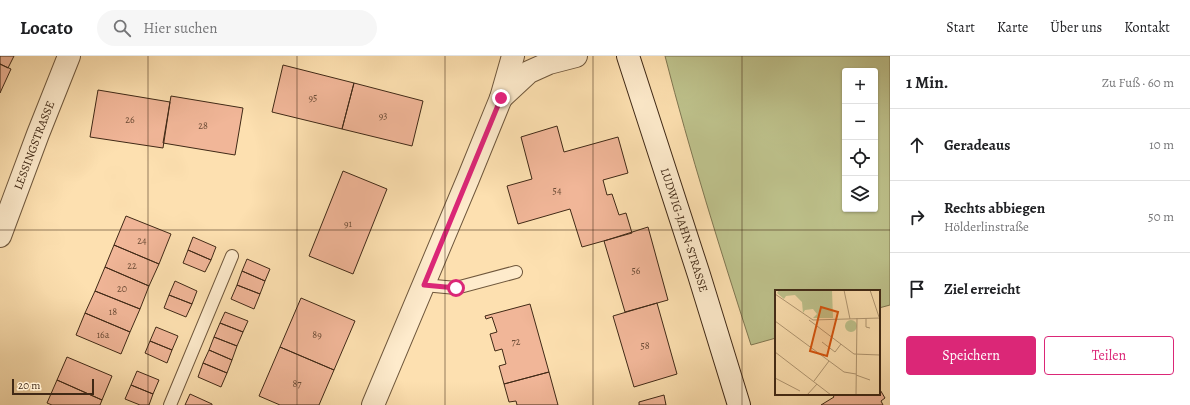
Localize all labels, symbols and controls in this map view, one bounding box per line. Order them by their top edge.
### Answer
search box [97,10,377,46]
text: Locato [20,15,73,41]
icon: search [111,17,133,39]
text: Hier suchen [143,18,217,38]
text: Start [946,18,975,37]
text: Karte [997,18,1028,37]
text: Über uns [1050,18,1102,37]
text: Kontakt [1124,18,1170,37]
map controls [842,68,878,212]
button: + [842,68,878,104]
text: 1 Min. [906,71,948,94]
text: Zu Fuß · 60 m [1102,74,1174,91]
route end [492,89,510,107]
house number: 95 [309,91,317,104]
street label: LESSINGSTRASSE [10,98,58,192]
button: − [842,104,878,140]
house number: 93 [379,109,387,122]
house number: 26 [125,113,135,126]
house number: 28 [198,119,208,132]
icon: ahead [906,134,928,156]
text: Geradeaus [944,135,1010,155]
text: 10 m [1149,136,1174,153]
button: locate [842,140,878,176]
street label: LUDWIG-JAHN-STRASSE [657,166,712,294]
button: layers [842,176,878,212]
house number: 54 [553,184,562,197]
text: Rechts abbiegen [944,198,1045,218]
icon: right [906,206,928,228]
text: 50 m [1148,208,1174,225]
house number: 91 [344,217,353,230]
text: Hölderlinstraße [944,218,1029,235]
house number: 24 [137,234,147,247]
house number: 22 [127,259,137,272]
house number: 56 [632,264,641,277]
icon: arrive [906,278,928,300]
route start [447,279,465,297]
text: Ziel erreicht [944,279,1020,299]
house number: 20 [117,282,127,295]
inset map [775,290,880,395]
house number: 18 [109,305,117,318]
house number: 16a [97,328,110,341]
house number: 89 [312,328,322,341]
house number: 72 [512,335,521,348]
button: Speichern [906,336,1036,375]
button: Teilen [1044,336,1174,375]
house number: 58 [640,339,650,352]
scale bar [12,377,94,396]
house number: 87 [292,377,302,390]
text: 20 m [18,378,40,393]

